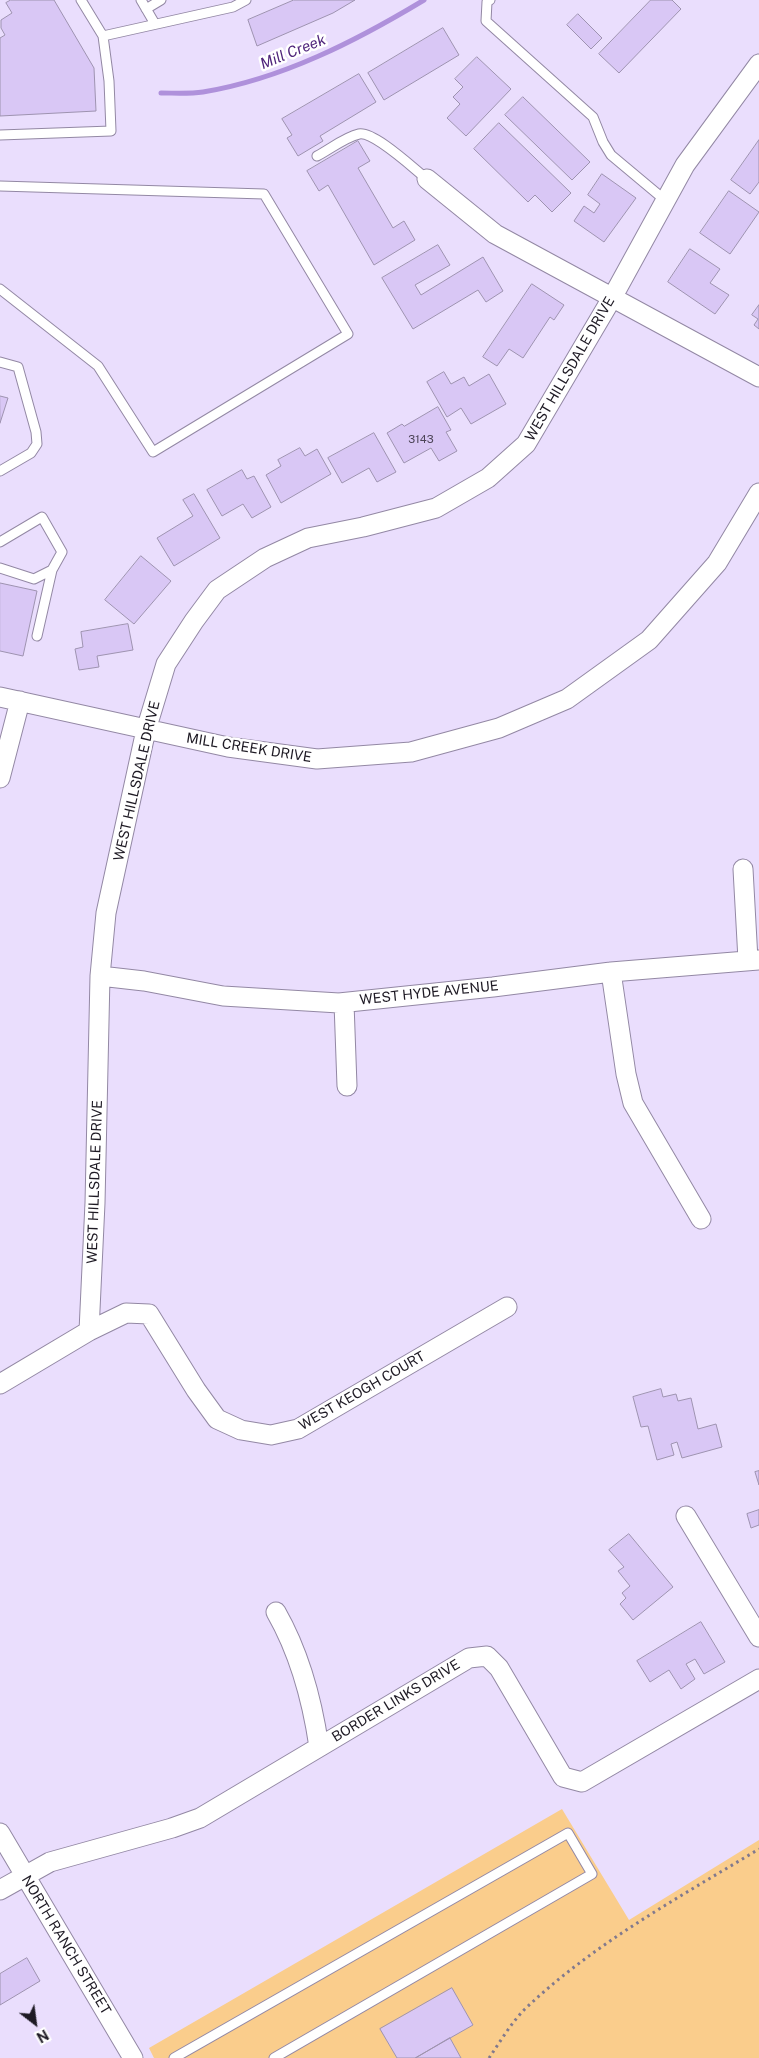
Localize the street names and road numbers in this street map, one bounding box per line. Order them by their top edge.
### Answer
street label: WEST HILLSDALE DRIVE [522,294,618,444]
street label: WEST HILLSDALE DRIVE [110,699,164,863]
street label: MILL CREEK DRIVE [185,730,313,766]
street label: WEST HYDE AVENUE [359,977,499,1009]
street label: WEST HILLSDALE DRIVE [84,1100,106,1264]
street label: WEST KEOGH COURT [296,1348,428,1434]
street label: BORDER LINKS DRIVE [329,1656,463,1746]
street label: NORTH RANCH STREET [18,1872,114,2018]

